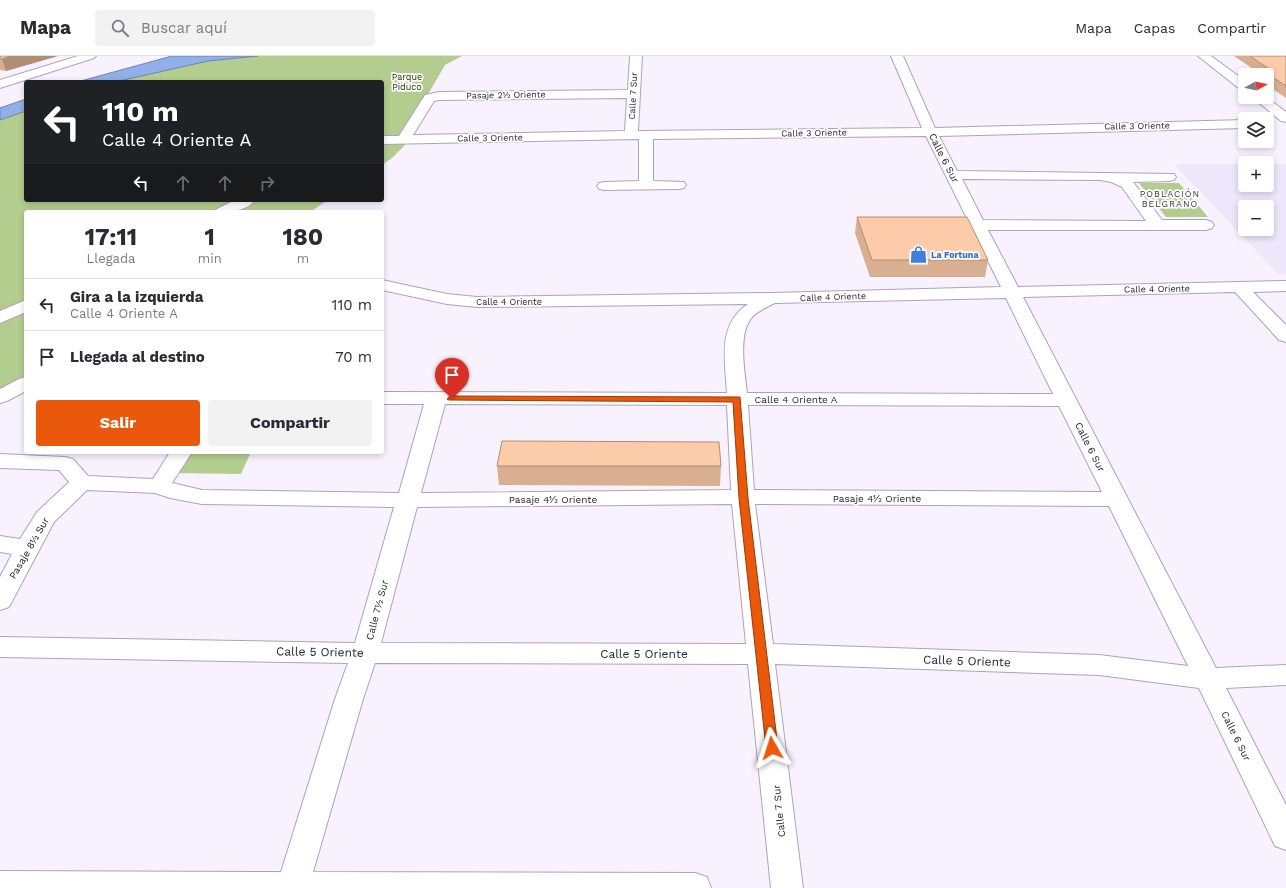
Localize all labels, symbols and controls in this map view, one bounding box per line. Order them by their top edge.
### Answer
search box [95,10,375,46]
text: Mapa [20,16,71,39]
icon: search [109,17,131,39]
text: Buscar aquí [141,19,227,37]
text: Mapa [1075,20,1112,36]
text: Capas [1134,20,1175,36]
text: Compartir [1197,20,1266,36]
north arrow [1238,68,1274,104]
map controls [1238,68,1274,236]
park label: Parque Piduco [392,72,422,92]
street label: Calle 7 Sur [627,72,639,120]
street label: Pasaje 2½ Oriente [466,89,546,101]
text: 110 m [102,95,179,128]
icon: left [36,96,88,148]
button: layers [1238,112,1274,148]
street label: Calle 3 Oriente [1104,120,1170,132]
street label: Calle 3 Oriente [781,127,847,139]
text: Calle 4 Oriente A [102,129,251,150]
street label: Calle 6 Sur [927,131,961,185]
street label: Calle 3 Oriente [457,132,523,144]
button: + [1238,156,1274,192]
icon: left [130,172,152,194]
icon: ahead [172,172,194,194]
icon: ahead [214,172,236,194]
icon: right [256,172,278,194]
district label: POBLACIÓN BELGRANO [1140,188,1200,209]
button: − [1238,200,1274,236]
text: 17:11 [85,223,137,251]
text: 1 [205,223,215,251]
text: 180 [282,223,323,251]
shop icon: La Fortuna [908,245,928,265]
place label: La Fortuna [931,250,979,260]
text: Llegada [86,251,135,266]
text: min [198,251,222,266]
text: m [297,251,309,266]
street label: Calle 4 Oriente [1124,283,1190,295]
text: Gira a la izquierda [70,288,203,306]
street label: Calle 4 Oriente [800,291,866,303]
icon: left [36,294,58,316]
text: 110 m [332,296,372,314]
street label: Calle 4 Oriente [476,297,542,307]
text: Calle 4 Oriente A [70,306,178,321]
icon: arrive [36,346,58,368]
text: Llegada al destino [70,348,205,366]
text: 70 m [335,348,372,366]
pin [435,358,469,399]
icon: arrive [441,364,463,386]
street label: Calle 4 Oriente A [755,394,838,405]
button: Salir [36,400,200,446]
button: Compartir [208,400,372,446]
street label: Calle 6 Sur [1073,420,1107,474]
street label: Pasaje 4½ Oriente [833,493,922,504]
street label: Pasaje 4½ Oriente [509,494,598,505]
street label: Pasaje 8½ Sur [7,515,51,581]
street label: Calle 7½ Sur [364,579,390,641]
street label: Calle 5 Oriente [276,644,364,660]
street label: Calle 5 Oriente [600,647,688,661]
street label: Calle 5 Oriente [923,652,1011,670]
street label: Calle 6 Sur [1219,709,1253,763]
position arrow [751,727,793,769]
street label: Calle 7 Sur [771,784,787,838]

